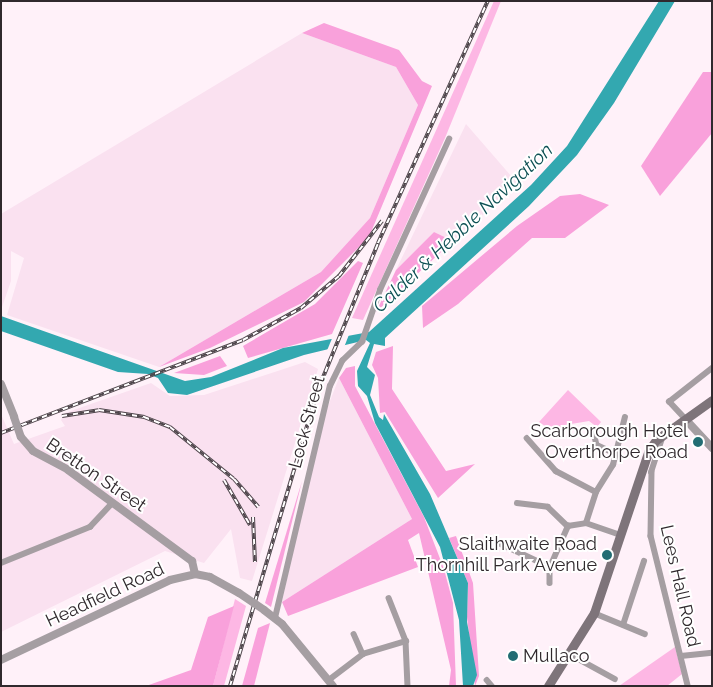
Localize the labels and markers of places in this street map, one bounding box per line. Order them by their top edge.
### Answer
place label: Scarborough Hotel Overthorpe Road [531,421,688,464]
marker: Scarborough Hotel Overthorpe Road [692,436,704,448]
place label: Slaithwaite Road Thornhill Park Avenue [415,534,597,576]
marker: Slaithwaite Road Thornhill Park Avenue [601,549,613,561]
place label: Mullaco [523,645,590,667]
marker: Mullaco [507,650,519,662]

